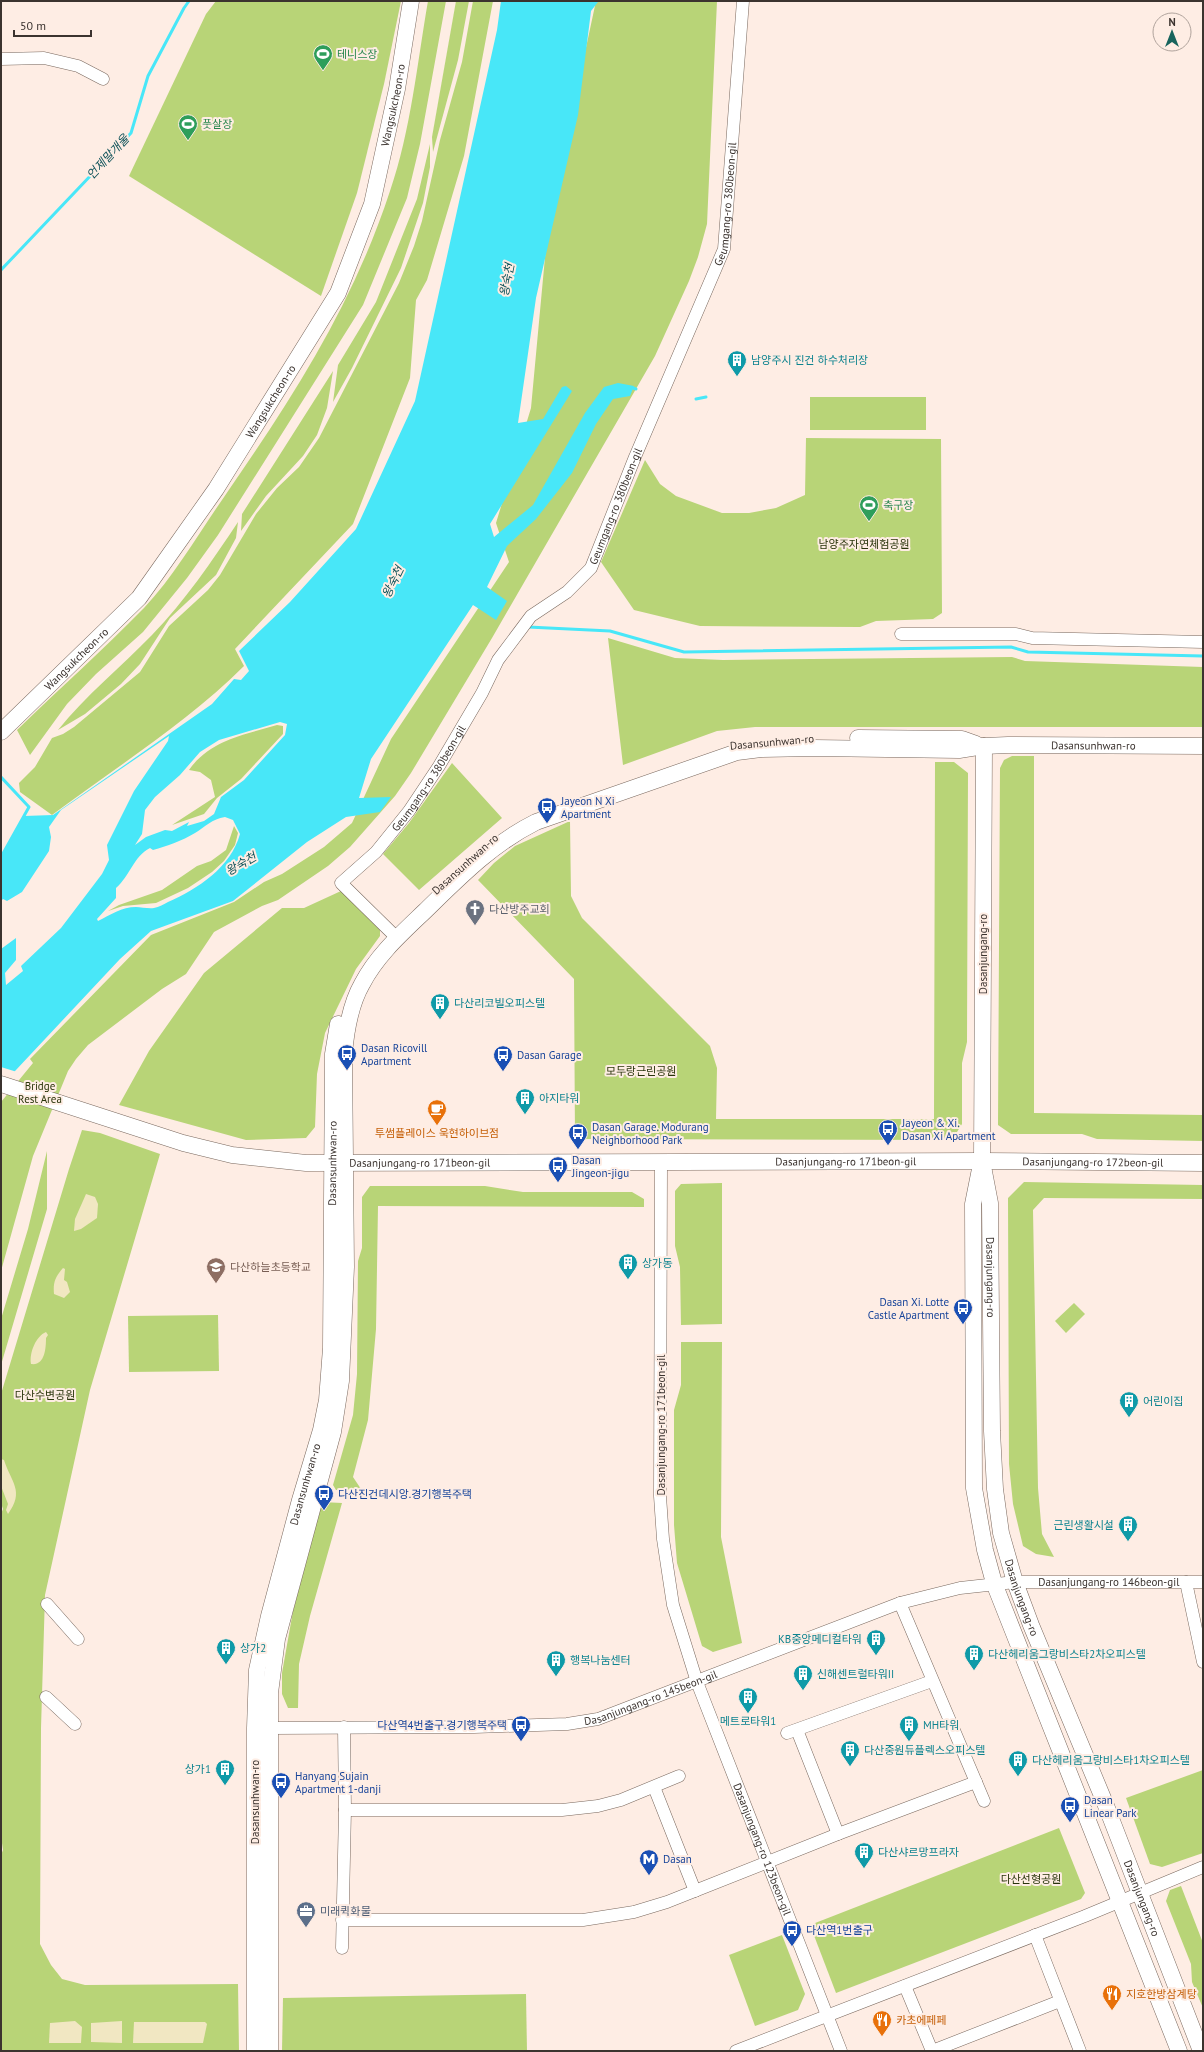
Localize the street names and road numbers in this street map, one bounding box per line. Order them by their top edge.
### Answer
street label: Wangsukcheon-ro [378,63,408,148]
street label: Geumgang-ro 380beon-gil [711,141,739,268]
street label: Wangsukcheon-ro [242,362,299,441]
street label: Geumgang-ro 380beon-gil [586,445,645,567]
street label: Wangsukcheon-ro [41,625,111,693]
street label: Geumgang-ro 380beon-gil [388,722,469,834]
street label: Dasansunhwan-ro [729,731,815,753]
street label: Dasansunhwan-ro [1051,738,1136,753]
street label: Dasansunhwan-ro [429,830,501,897]
street label: Dasanjungang-ro [976,914,990,994]
street label: Dasansunhwan-ro [325,1121,340,1206]
street label: Dasanjungang-ro 171beon-gil [775,1154,917,1169]
street label: Dasanjungang-ro 172beon-gil [1022,1154,1164,1170]
street label: Dasanjungang-ro 171beon-gil [349,1155,491,1170]
street label: Dasanjungang-ro [983,1237,998,1318]
street label: Dasanjungang-ro 171beon-gil [654,1354,668,1495]
street label: Dasansunhwan-ro [287,1441,324,1527]
street label: Dasanjungang-ro [1002,1557,1042,1638]
street label: Dasanjungang-ro 146beon-gil [1038,1575,1180,1589]
street label: Dasanjungang-ro 145beon-gil [583,1667,720,1728]
street label: Dasansunhwan-ro [248,1760,262,1844]
street label: Dasanjungang-ro 123beon-gil [730,1781,795,1918]
street label: Dasanjungang-ro [1121,1858,1163,1938]

